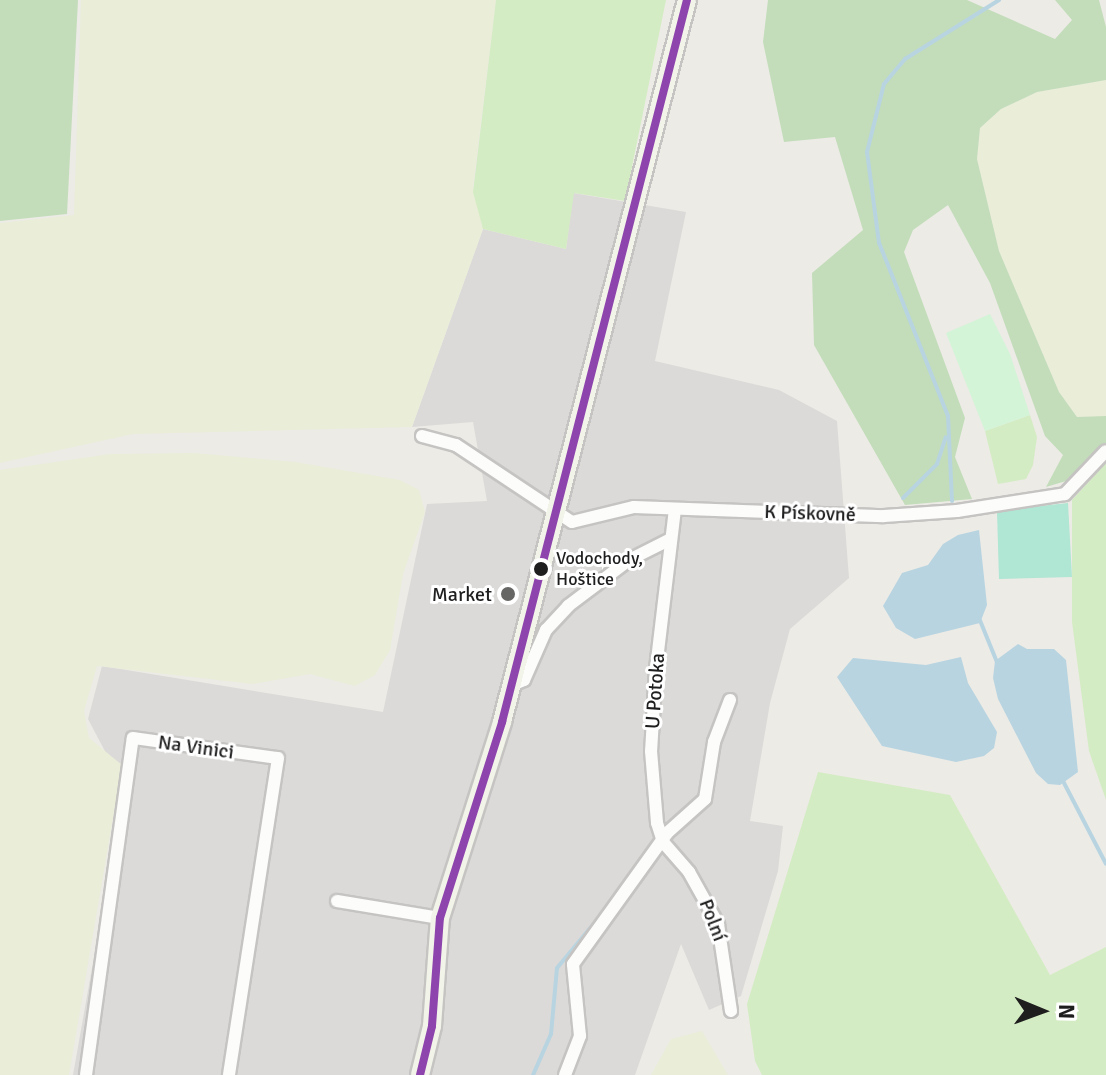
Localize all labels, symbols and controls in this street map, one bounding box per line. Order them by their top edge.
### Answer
street label: K Pískovně [764,499,856,527]
place label: Vodochody, Hoštice [556,548,643,590]
marker: Vodochody, Hoštice [533,561,549,577]
place label: Market [432,582,492,606]
marker: Market [499,585,517,603]
street label: U Potoka [640,652,670,730]
street label: Na Vinici [156,730,236,764]
street label: Polní [694,895,732,945]
north arrow [1002,971,1082,1051]
text: N [1053,1004,1080,1019]

